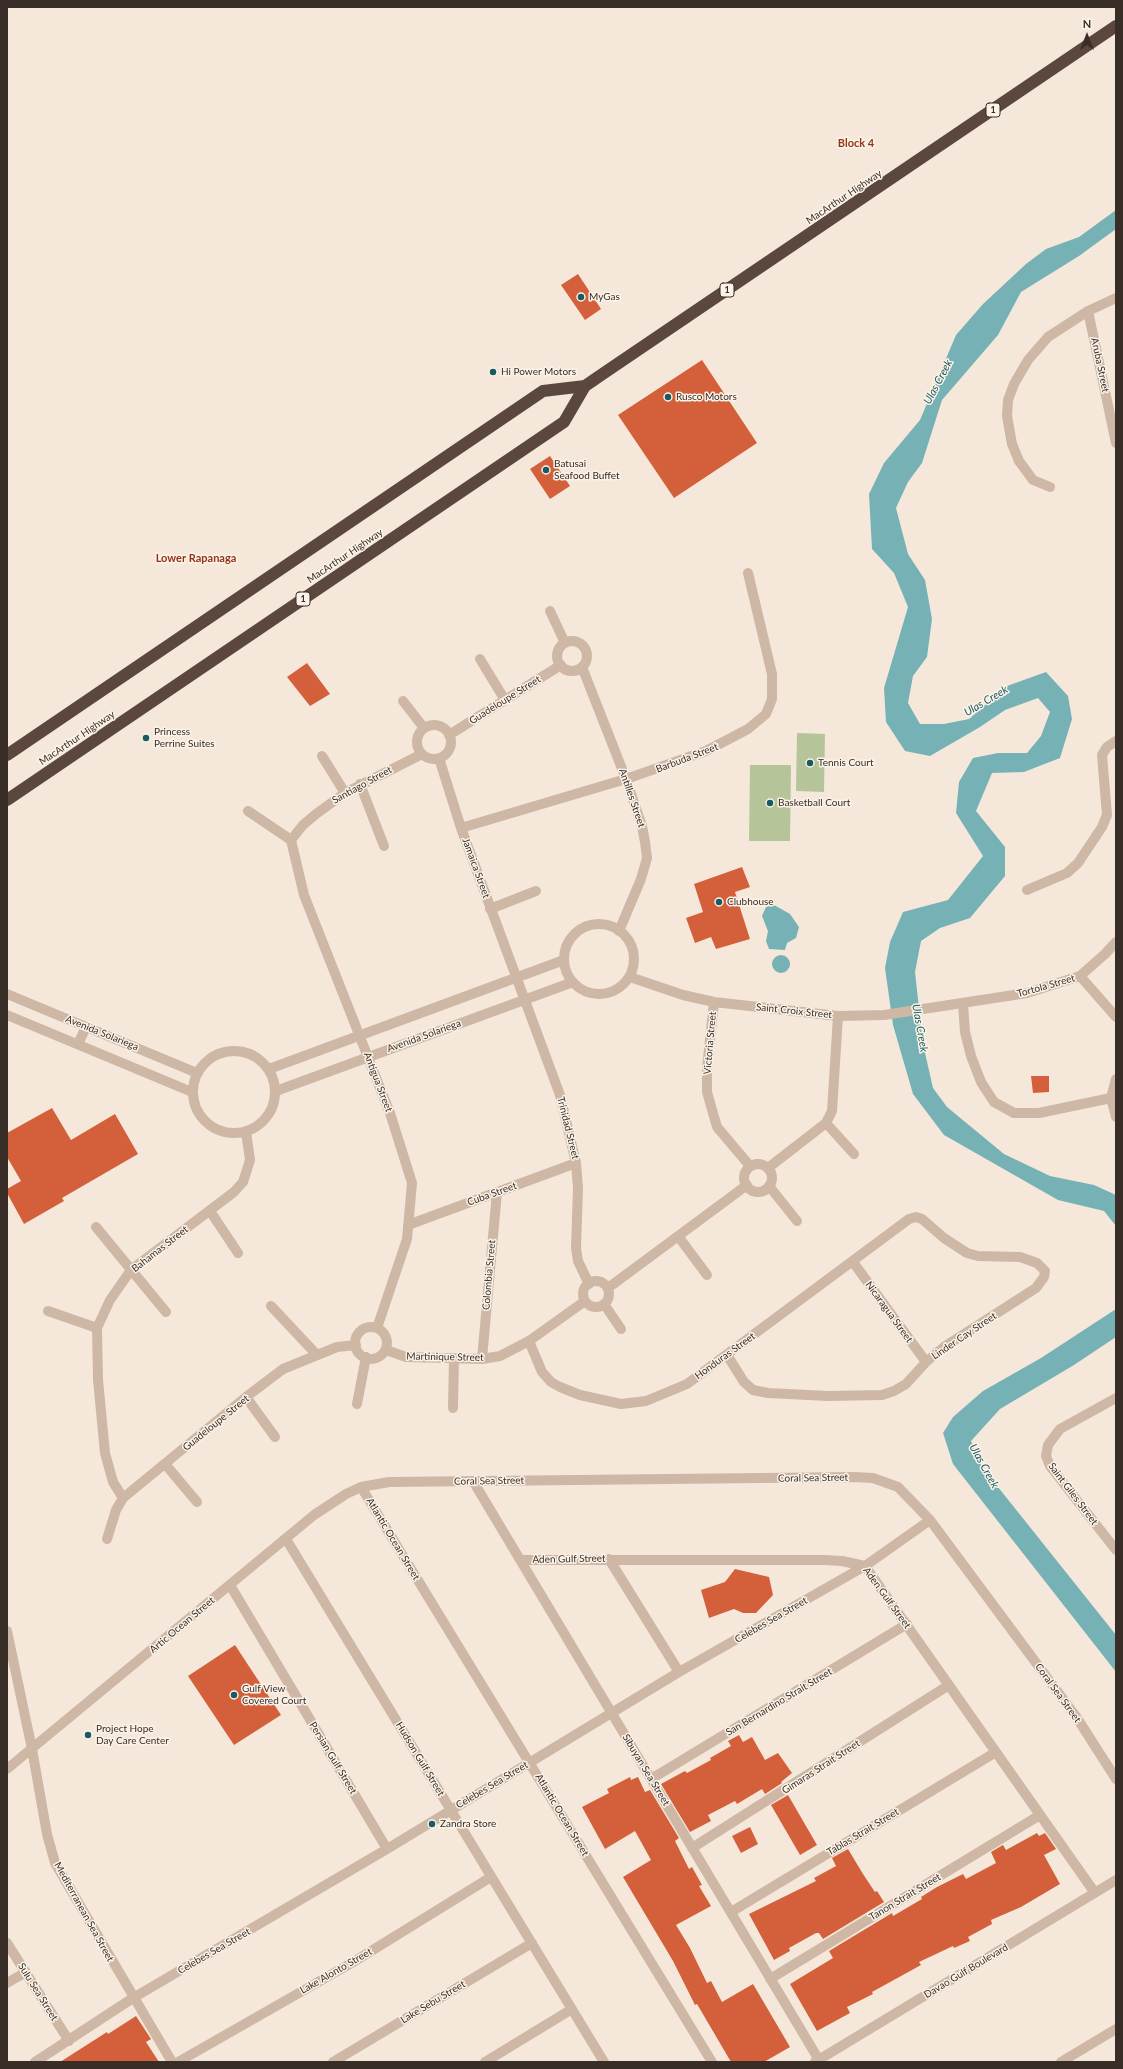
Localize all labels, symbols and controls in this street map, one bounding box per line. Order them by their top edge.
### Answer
north arrow [1067,16,1107,56]
text: N [1083,17,1091,30]
road number: 1 [986,103,1000,117]
district label: Block 4 [838,136,874,150]
street label: MacArthur Highway [804,167,884,227]
road number: 1 [720,283,734,297]
place label: MyGas [589,291,620,303]
marker: MyGas [576,292,586,302]
street label: Aruba Street [1088,337,1112,393]
water label: Ulas Creek [921,357,955,407]
place label: Hi Power Motors [501,366,576,378]
marker: Hi Power Motors [488,367,498,377]
place label: Rusco Motors [676,391,737,403]
marker: Rusco Motors [663,392,673,402]
place label: Batusai Seafood Buffet [554,458,620,482]
marker: Batusai Seafood Buffet [541,465,551,475]
street label: MacArthur Highway [305,526,385,586]
district label: Lower Rapanaga [156,551,236,565]
road number: 1 [296,592,310,606]
street label: Guadeloupe Street [467,673,543,727]
water label: Ulas Creek [962,683,1010,719]
street label: MacArthur Highway [37,708,117,768]
place label: Princess Perrine Suites [154,726,215,750]
marker: Princess Perrine Suites [141,733,151,743]
street label: Barbuda Street [654,741,720,775]
place label: Tennis Court [818,757,873,769]
marker: Tennis Court [805,758,815,768]
street label: Santiago Street [330,764,394,806]
street label: Antilles Street [616,767,648,829]
place label: Basketball Court [778,797,850,809]
marker: Basketball Court [765,798,775,808]
street label: Jamaica Street [460,836,492,900]
place label: Clubhouse [727,896,774,908]
marker: Clubhouse [714,897,724,907]
street label: Tortola Street [1016,972,1076,1000]
street label: Saint Croix Street [755,1001,833,1021]
water label: Ulas Creek [909,1003,931,1053]
street label: Victoria Street [701,1011,719,1075]
street label: Avenida Solariega [64,1013,140,1053]
street label: Avenida Solariega [385,1017,463,1055]
street label: Antigua Street [361,1050,395,1114]
street label: Trinidad Street [554,1096,582,1160]
street label: Cuba Street [466,1180,518,1208]
street label: Bahamas Street [129,1223,191,1275]
street label: Colombia Street [480,1239,498,1311]
street label: Nicaragua Street [863,1279,915,1345]
street label: Linder Cay Street [929,1310,999,1362]
street label: Honduras Street [692,1330,758,1382]
street label: Martinique Street [406,1350,484,1364]
street label: Guadeloupe Street [180,1393,252,1453]
water label: Ulas Creek [966,1442,1002,1490]
street label: Saint Giles Street [1046,1460,1100,1528]
street label: Coral Sea Street [778,1471,848,1485]
street label: Coral Sea Street [454,1474,524,1488]
street label: Atlantic Ocean Street [364,1496,422,1582]
street label: Aden Gulf Street [532,1552,606,1566]
street label: Aden Gulf Street [861,1565,913,1631]
street label: Artic Ocean Street [147,1594,217,1656]
street label: Celebes Sea Street [733,1594,809,1646]
street label: Coral Sea Street [1033,1661,1083,1725]
street label: San Bernardino Strait Street [724,1665,834,1739]
place label: Gulf View Covered Court [242,1683,306,1706]
marker: Gulf View Covered Court [229,1690,239,1700]
street label: Persian Gulf Street [307,1720,359,1796]
street label: Hudson Gulf Street [393,1720,447,1798]
place label: Project Hope Day Care Center [96,1723,169,1746]
marker: Project Hope Day Care Center [83,1730,93,1740]
street label: Sibuyan Sea Street [620,1732,672,1808]
street label: Gimaras Strait Street [780,1737,862,1797]
street label: Celebes Sea Street [454,1759,530,1811]
street label: Atlantic Ocean Street [533,1772,591,1858]
street label: Tablas Strait Street [825,1806,901,1858]
place label: Zandra Store [440,1818,496,1830]
marker: Zandra Store [427,1819,437,1829]
street label: Mediterranean Sea Street [52,1860,116,1964]
street label: Tanon Strait Street [867,1871,943,1923]
street label: Celebes Sea Street [176,1925,252,1977]
street label: Davao Gulf Boulevard [922,1941,1010,2001]
street label: Lake Alonto Street [298,1946,374,1996]
street label: Sulu Sea Street [15,1961,61,2023]
street label: Lake Sebu Street [398,1978,468,2026]

